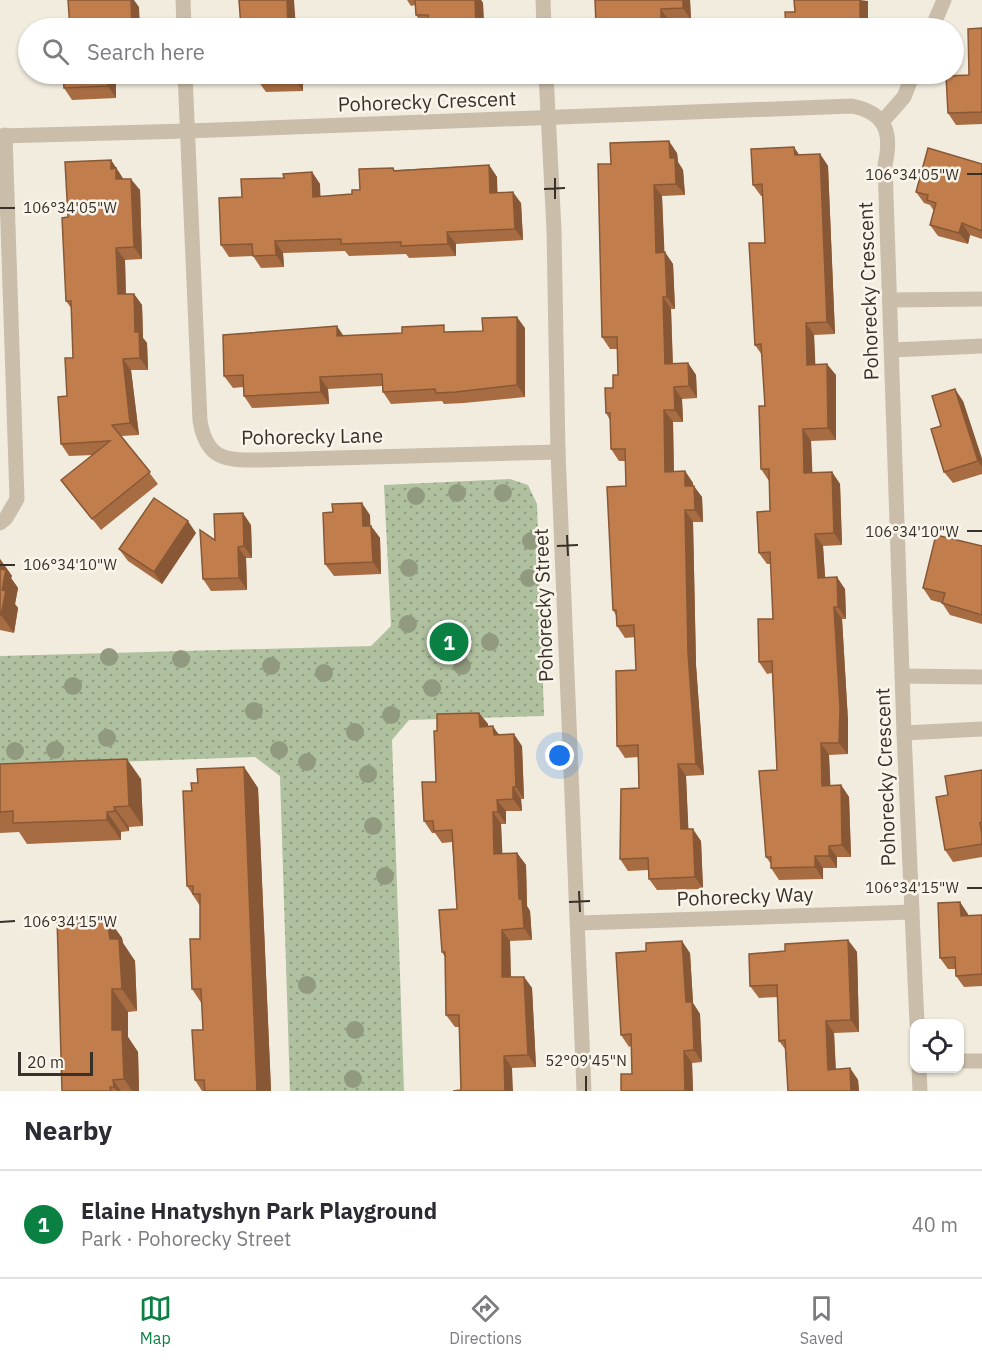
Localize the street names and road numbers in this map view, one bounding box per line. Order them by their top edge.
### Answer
street label: Pohorecky Crescent [337,84,517,118]
street label: Pohorecky Crescent [851,201,885,381]
street label: Pohorecky Lane [241,421,383,451]
street label: Pohorecky Street [527,528,559,682]
street label: Pohorecky Crescent [868,687,902,867]
street label: Pohorecky Way [676,880,814,912]

